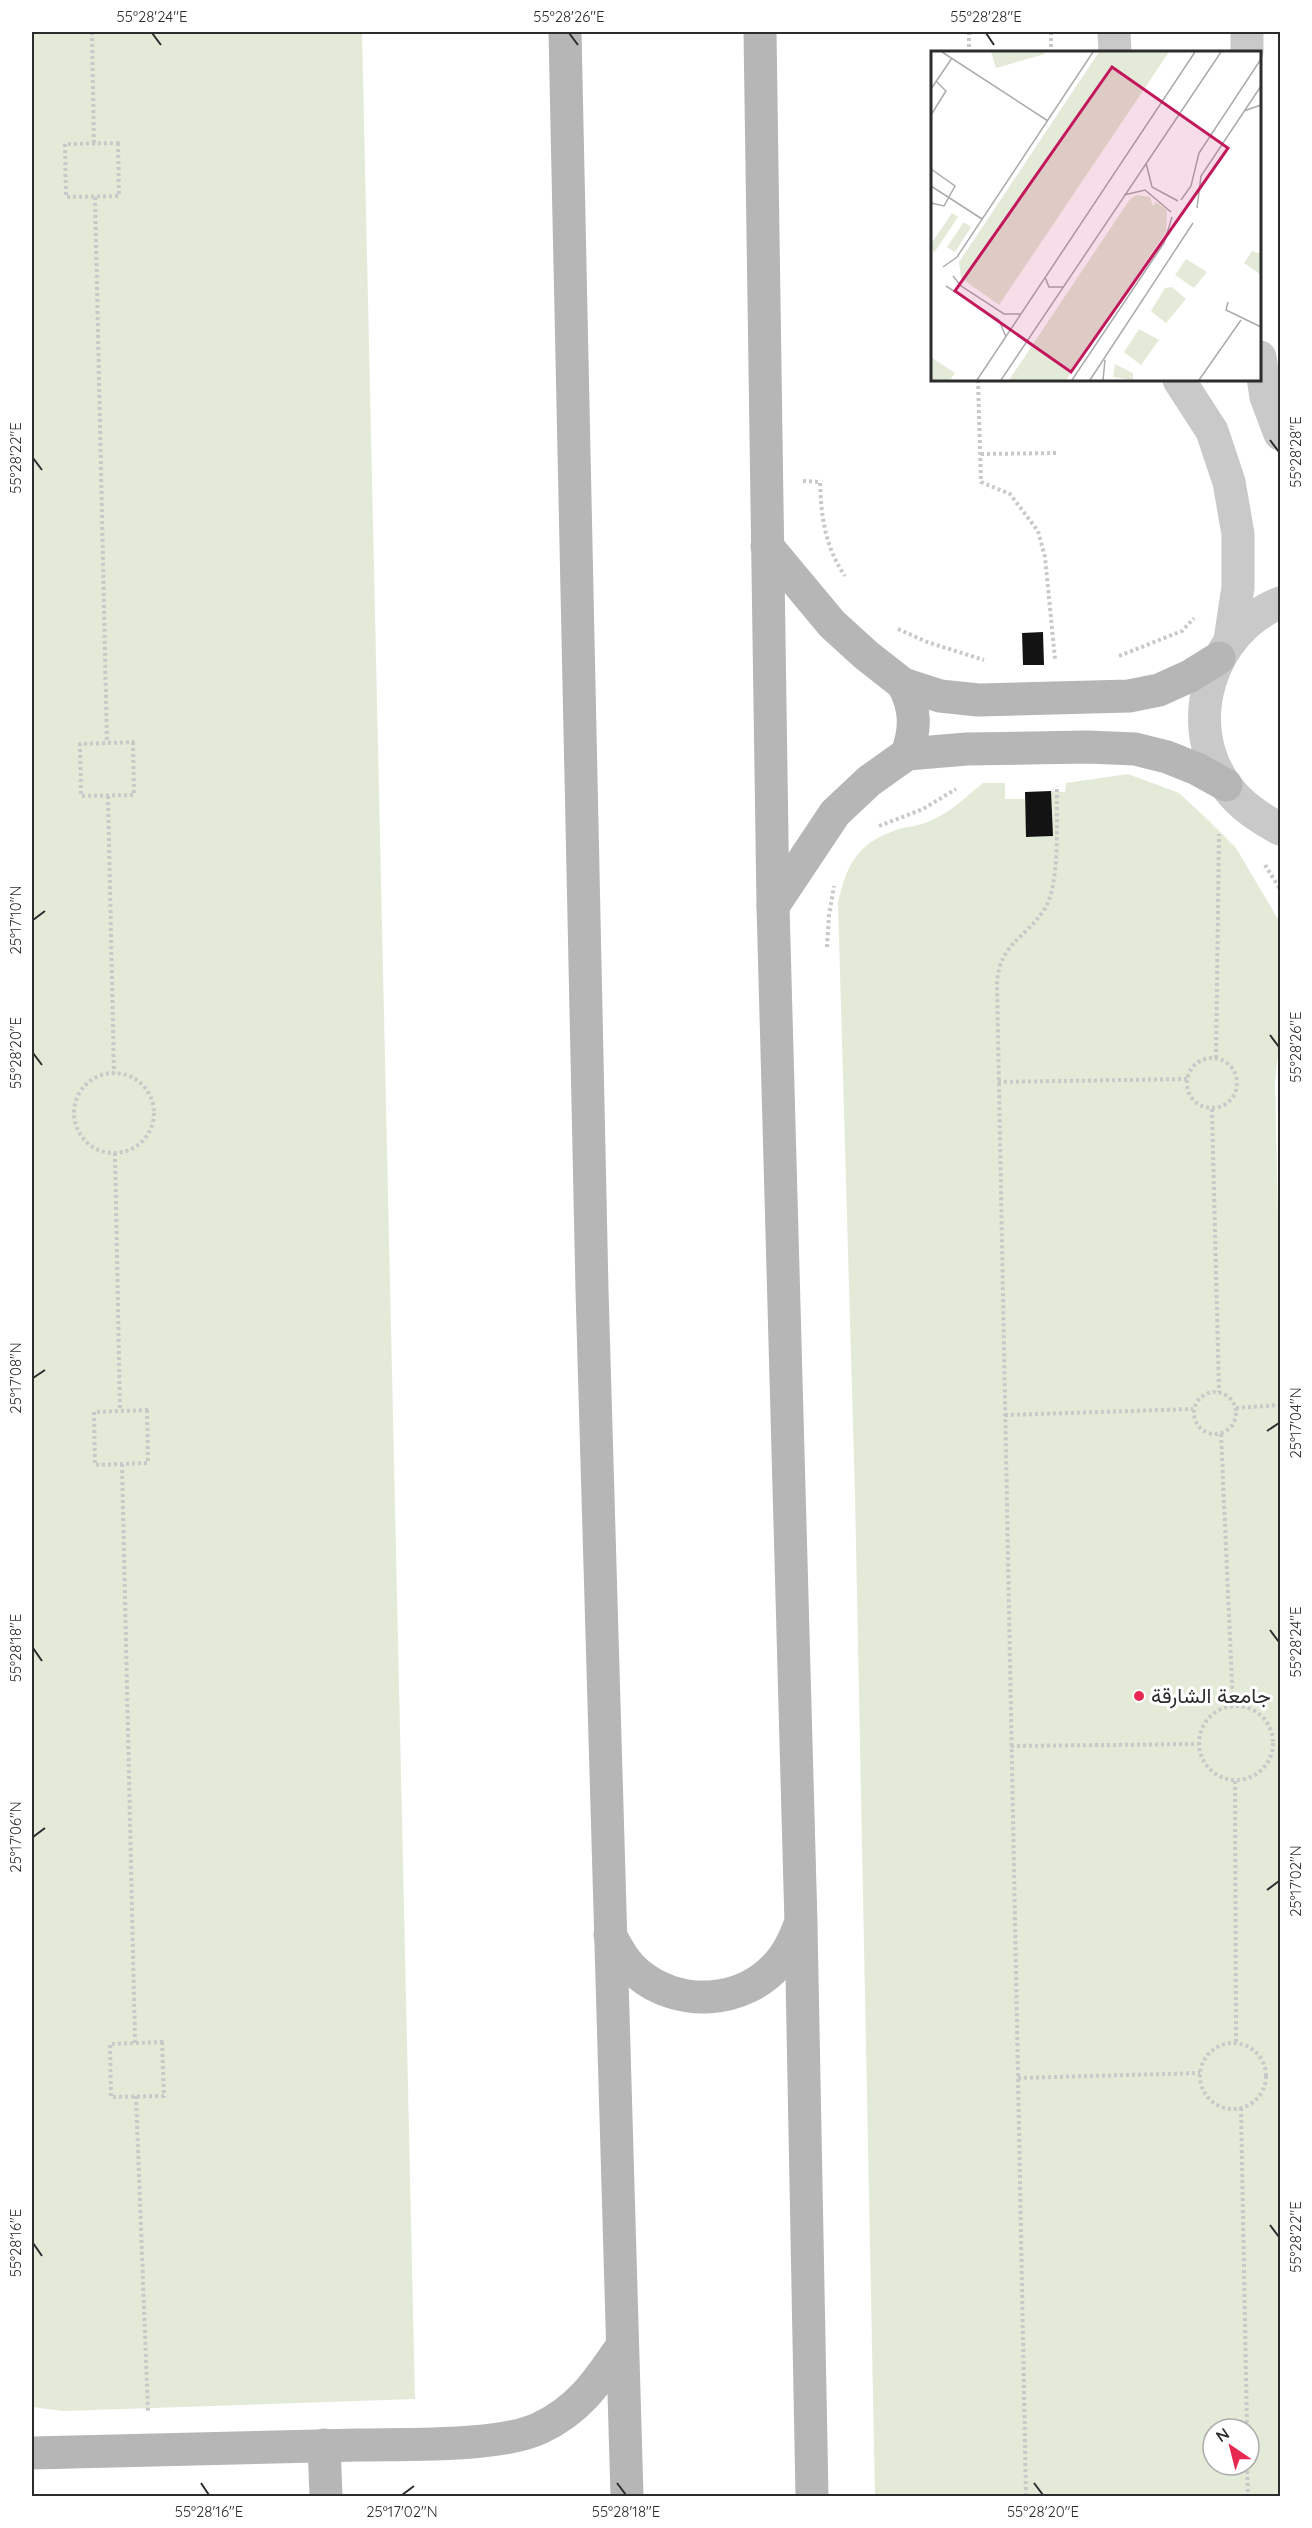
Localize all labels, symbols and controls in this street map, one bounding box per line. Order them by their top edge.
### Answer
text: 55°28'24"E [117,7,187,26]
text: 55°28'26"E [533,7,605,26]
text: 55°28'28"E [950,7,1022,26]
inset map [931,51,1261,381]
text: 55°28'28"E [1286,416,1305,488]
text: 55°28'22"E [6,422,25,494]
text: 25°17'10"N [6,886,25,954]
text: 55°28'26"E [1286,1011,1305,1083]
text: 55°28'20"E [6,1017,25,1089]
text: 25°17'08"N [6,1342,25,1414]
text: 25°17'04"N [1286,1387,1305,1459]
text: 55°28'24"E [1286,1607,1305,1677]
text: 55°28'18"E [6,1614,25,1682]
place label: جامعة الشارقة [1151,1682,1271,1709]
marker: جامعة الشارقة [1132,1689,1146,1703]
text: 25°17'06"N [6,1801,25,1873]
text: 25°17'02"N [1286,1845,1305,1917]
text: 55°28'22"E [1286,2201,1305,2273]
text: 55°28'16"E [6,2209,25,2277]
north arrow [1201,2417,1261,2477]
text: N [1212,2423,1233,2446]
text: 55°28'16"E [175,2502,243,2521]
text: 25°17'02"N [366,2502,438,2521]
text: 55°28'18"E [592,2502,660,2521]
text: 55°28'20"E [1007,2502,1079,2521]

